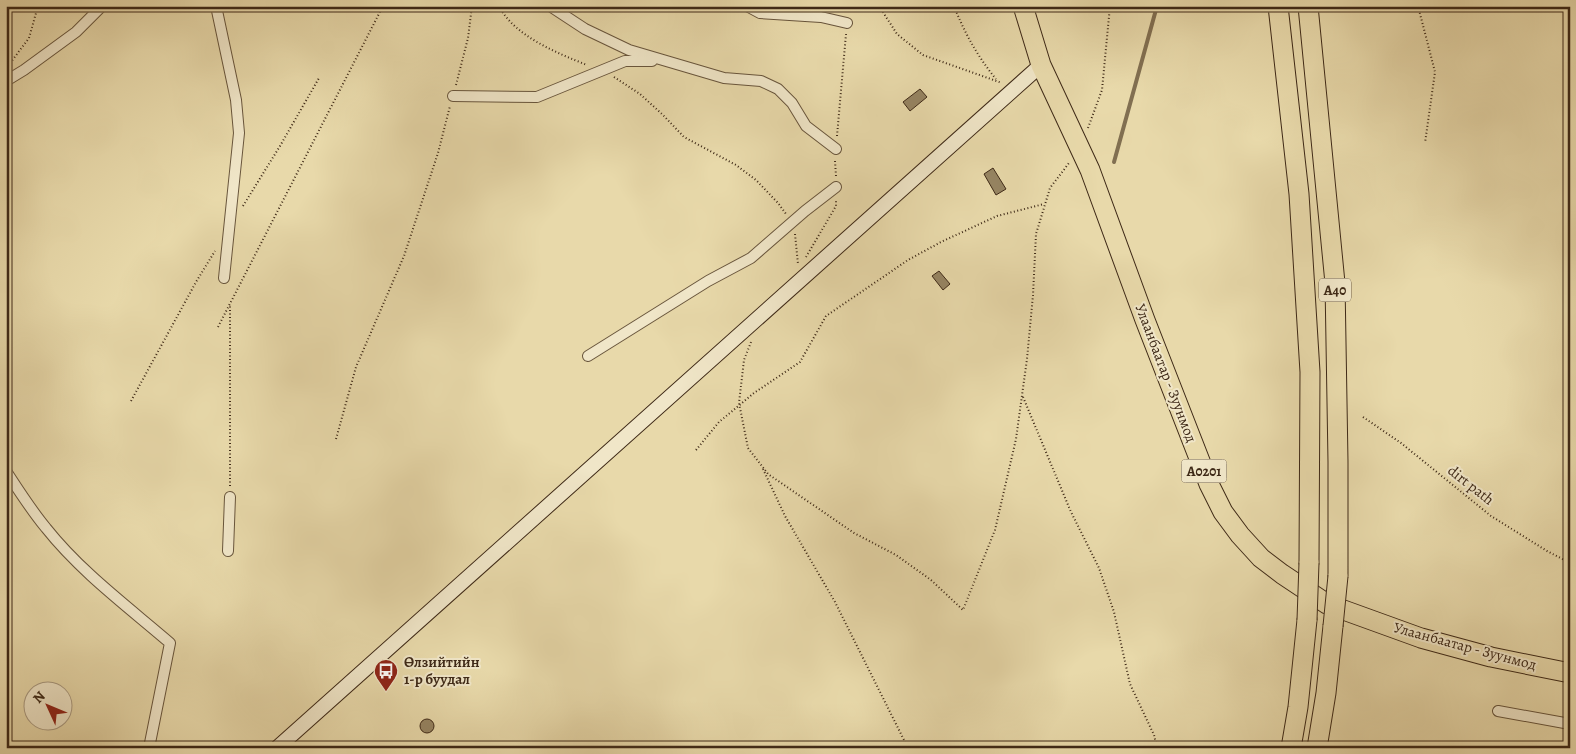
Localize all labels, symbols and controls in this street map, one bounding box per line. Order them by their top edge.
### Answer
road number: A40 [1319,278,1351,302]
street label: Улаанбаатар - Зуунмод [1130,301,1202,445]
road number: A0201 [1182,460,1226,482]
street label: dirt path [1444,461,1498,509]
street label: Улаанбаатар - Зуунмод [1391,617,1539,675]
place label: Өлзийтийн 1-р буудал [404,652,480,689]
bus stop icon: Өлзийтийн 1-р буудал [373,658,399,692]
north arrow [22,682,72,732]
text: N [29,687,49,708]

